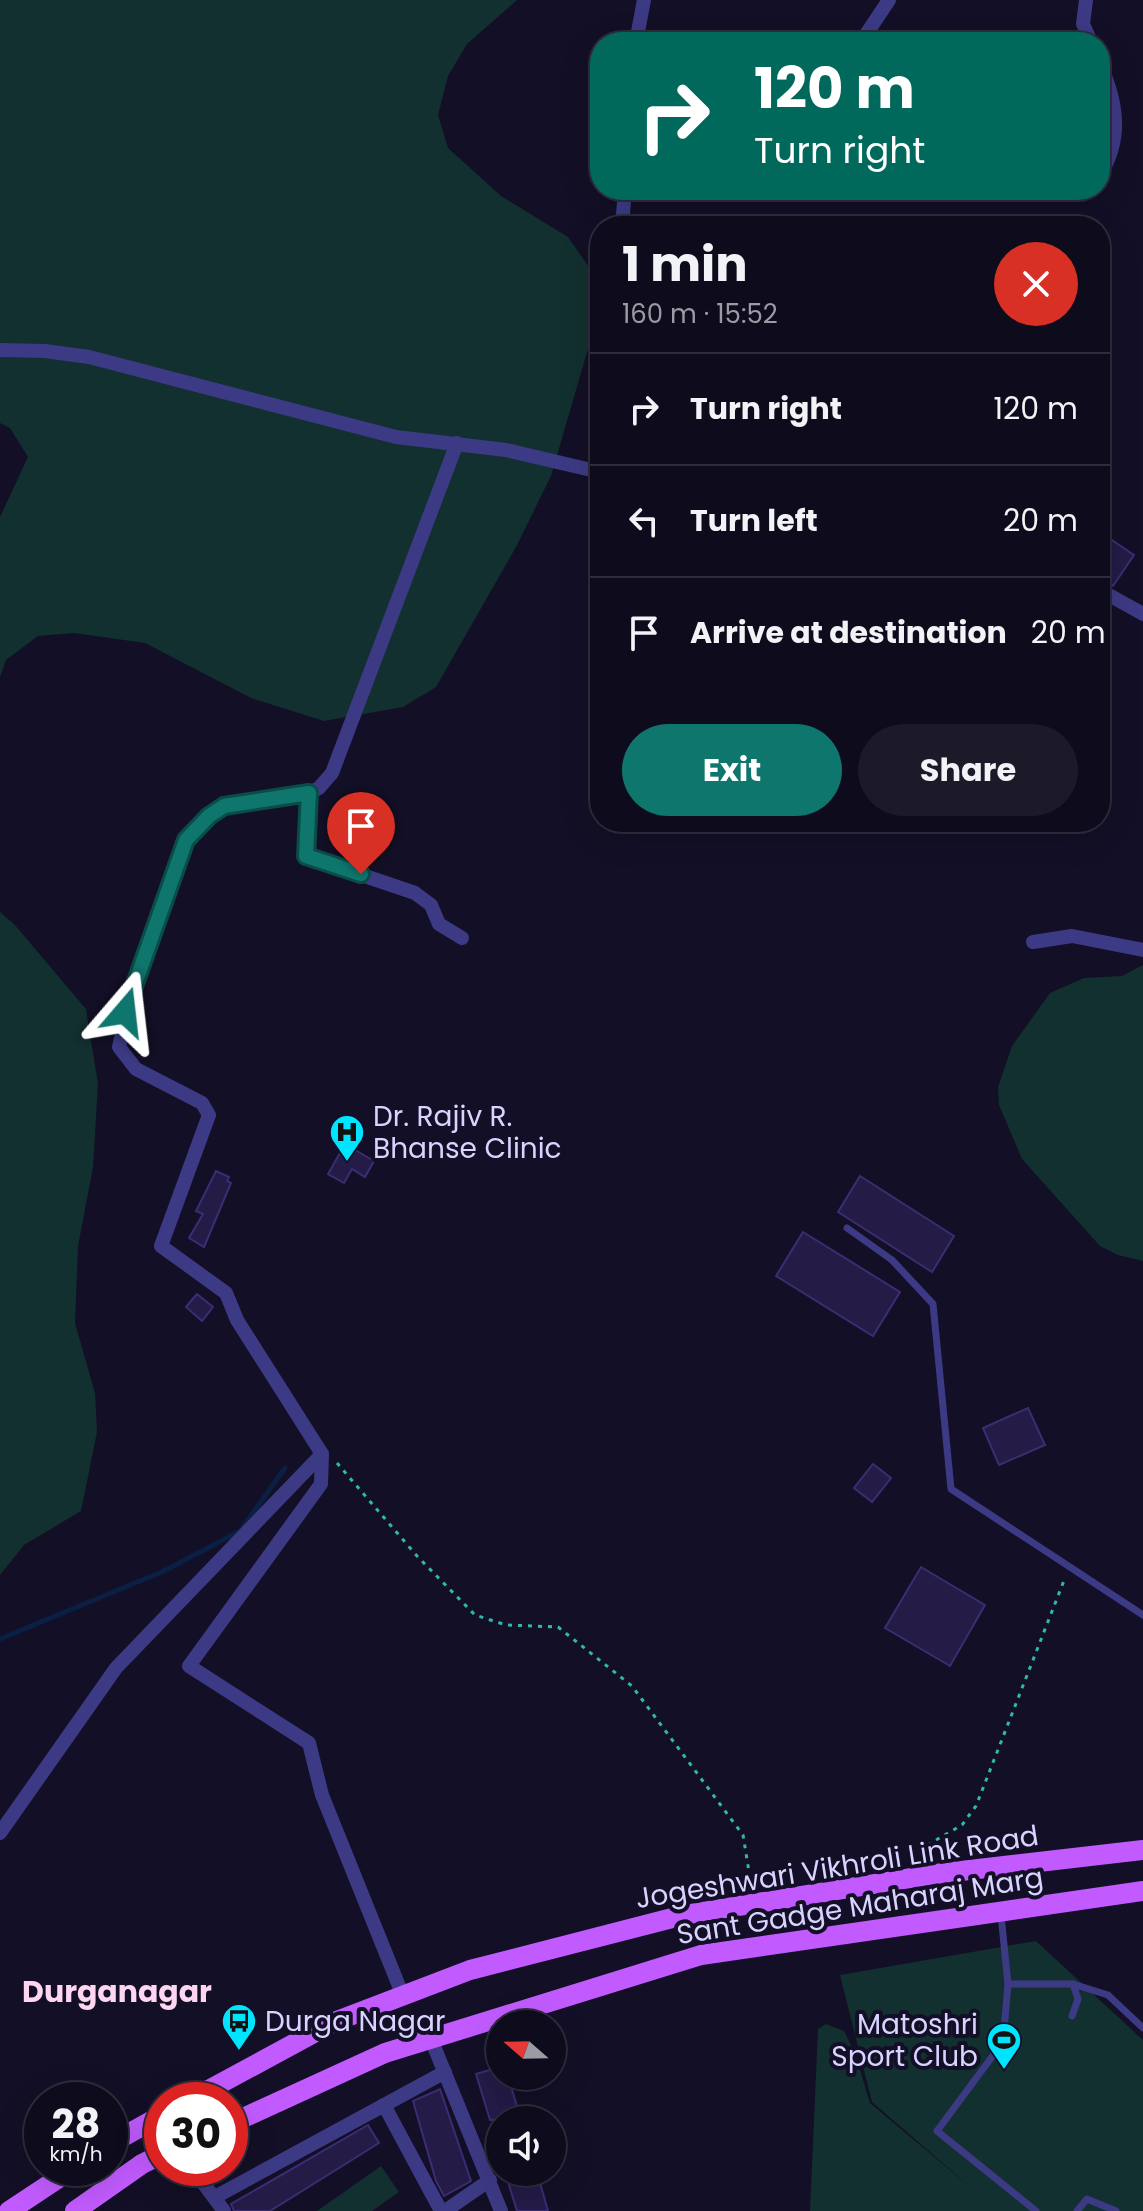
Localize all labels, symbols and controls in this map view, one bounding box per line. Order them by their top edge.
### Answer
text: 120 m [754,49,915,128]
icon: right [622,64,726,168]
text: Turn right [754,125,925,176]
text: 1 min [622,231,748,298]
button: close [994,242,1078,326]
text: 160 m · 15:52 [622,296,778,332]
icon: right [622,387,666,431]
text: Turn right [690,387,842,430]
text: 120 m [993,387,1078,430]
icon: left [622,499,666,543]
text: Turn left [690,499,818,542]
text: 20 m [1003,499,1078,542]
icon: arrive [622,611,666,655]
text: Arrive at destination [690,611,1007,654]
text: 20 m [1031,611,1106,654]
button: Exit [622,724,842,816]
button: Share [858,724,1078,816]
pin [327,792,395,874]
icon: arrive [339,804,383,848]
position arrow [83,970,167,1054]
place label: Dr. Rajiv R. Bhanse Clinic [373,1097,562,1168]
hospital icon: Dr. Rajiv R. Bhanse Clinic [328,1113,366,1163]
street label: Jogeshwari Vikhroli Link Road [633,1816,1041,1918]
street label: Sant Gadge Maharaj Marg [674,1858,1046,1954]
district label: Durganagar [22,1970,212,2013]
bus stop icon: Durga Nagar [220,2002,258,2052]
place label: Durga Nagar [265,2002,445,2041]
place label: Matoshri Sport Club [831,2005,978,2076]
north arrow [486,2010,566,2090]
map controls [486,2010,566,2186]
sports icon: Matoshri Sport Club [985,2021,1023,2071]
speed limit sign: 30 [144,2082,248,2186]
text: 28 [52,2096,100,2152]
button: sound [486,2106,566,2186]
text: km/h [49,2140,103,2168]

